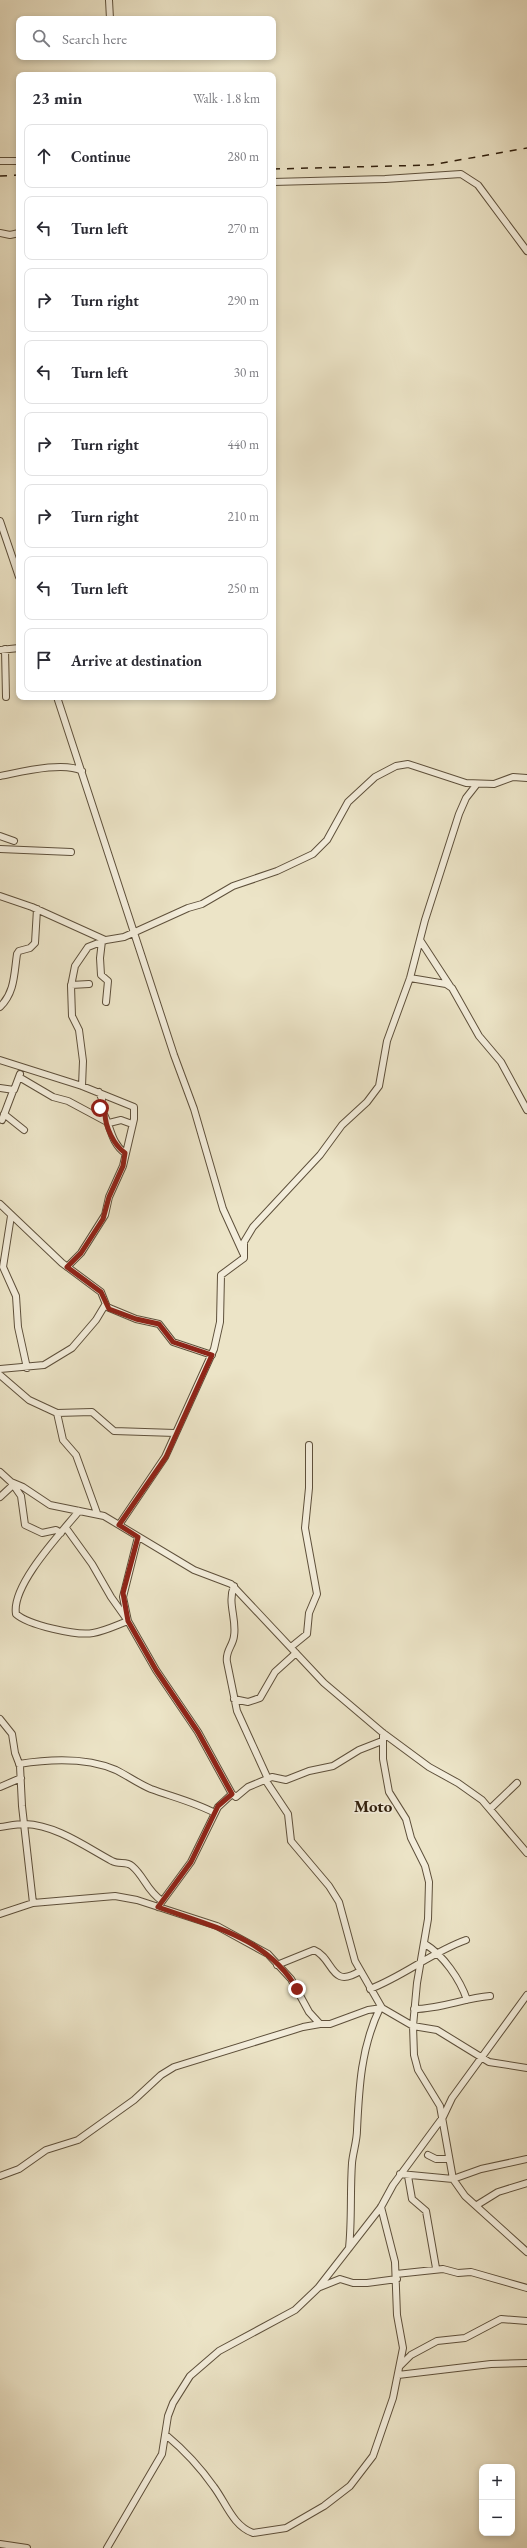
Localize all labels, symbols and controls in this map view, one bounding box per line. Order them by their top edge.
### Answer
search box [16,16,276,60]
icon: search [30,27,52,49]
text: Search here [62,29,127,48]
text: 23 min [32,87,82,109]
text: Walk · 1.8 km [193,90,260,107]
icon: ahead [33,145,55,167]
text: Continue [71,147,131,166]
text: 280 m [228,148,259,165]
icon: left [33,217,55,239]
text: Turn left [71,219,128,238]
text: 270 m [228,220,259,237]
icon: right [33,289,55,311]
text: Turn right [71,291,139,310]
text: 290 m [228,292,259,309]
icon: left [33,361,55,383]
text: Turn left [71,363,128,382]
text: 30 m [234,364,259,381]
icon: right [33,433,55,455]
text: Turn right [71,435,139,454]
text: 440 m [228,436,259,453]
icon: right [33,505,55,527]
text: Turn right [71,507,139,526]
text: 210 m [228,508,259,525]
icon: left [33,577,55,599]
text: Turn left [71,579,128,598]
text: 250 m [228,580,259,597]
icon: arrive [33,649,55,671]
text: Arrive at destination [71,651,202,670]
route start [91,1099,109,1117]
district label: Moto [354,1795,393,1817]
route end [288,1980,306,1998]
map controls [479,2464,515,2536]
button: + [479,2464,515,2500]
button: − [479,2500,515,2536]

